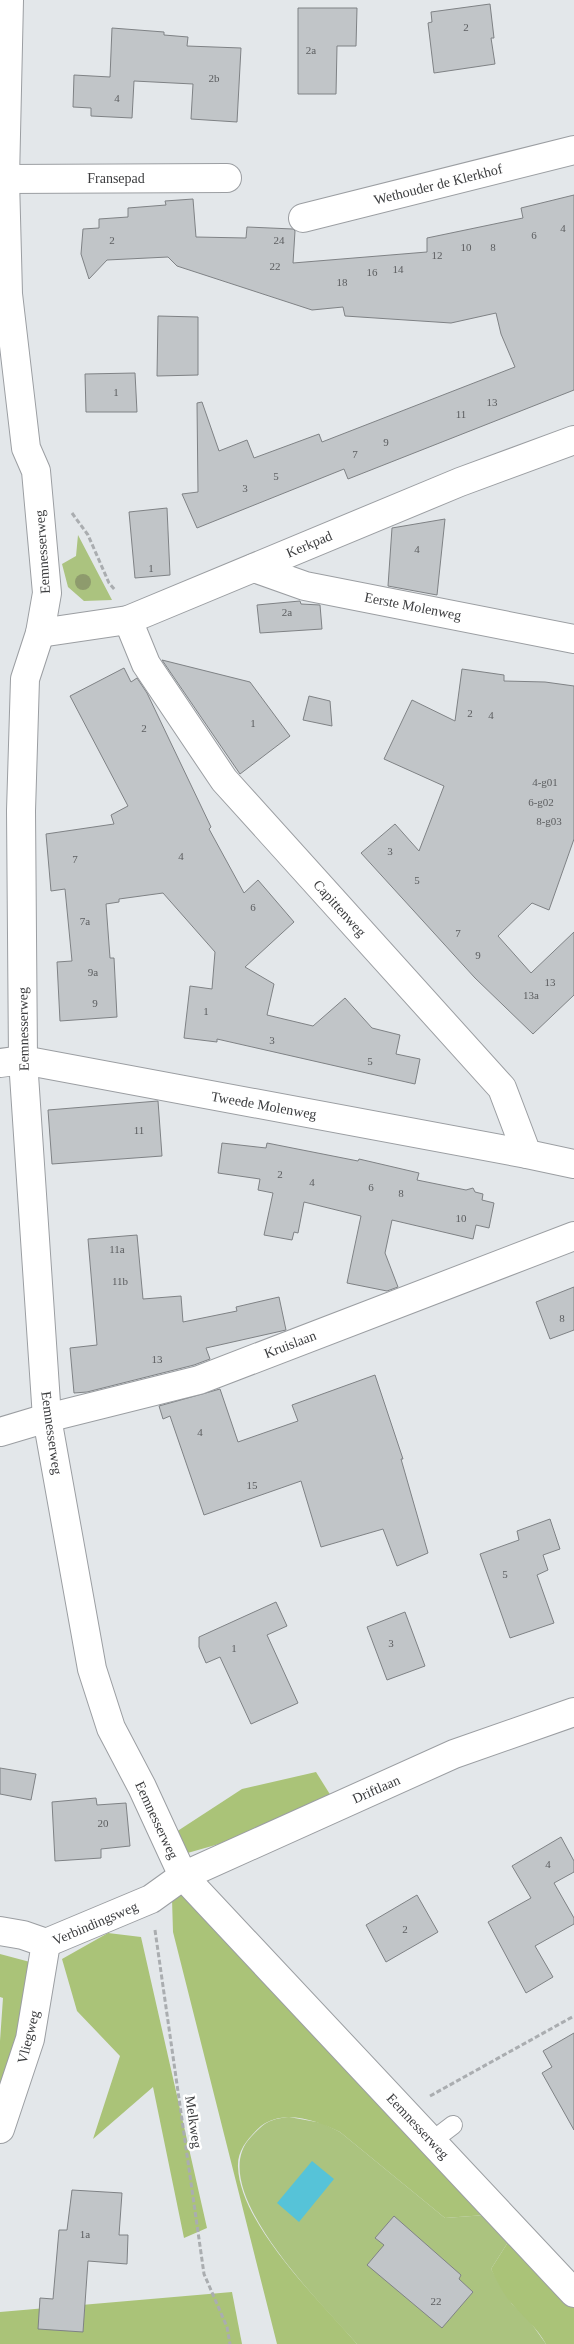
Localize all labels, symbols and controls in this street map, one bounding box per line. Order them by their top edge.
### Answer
house number: 2 [463,21,469,33]
house number: 2a [306,44,316,56]
house number: 2b [209,72,220,84]
house number: 4 [114,92,120,104]
street label: Wethouder de Klerkhof [372,161,504,208]
street label: Fransepad [87,171,145,186]
house number: 4 [560,222,566,234]
house number: 6 [531,229,537,241]
house number: 2 [109,234,115,246]
house number: 24 [274,234,285,246]
house number: 10 [461,241,472,253]
house number: 8 [490,241,496,253]
house number: 12 [432,249,443,261]
house number: 22 [270,260,281,272]
house number: 14 [393,263,404,275]
house number: 16 [367,266,378,278]
house number: 18 [337,276,348,288]
house number: 1 [113,386,119,398]
house number: 13 [487,396,498,408]
house number: 11 [456,408,466,420]
house number: 9 [383,436,389,448]
house number: 7 [352,448,358,460]
house number: 5 [273,470,279,482]
house number: 3 [242,482,248,494]
street label: Eemnesserweg [32,510,53,594]
street label: Kerkpad [284,528,334,561]
house number: 4 [414,543,420,555]
house number: 1 [148,562,154,574]
street label: Eerste Molenweg [363,590,463,623]
house number: 2a [282,606,292,618]
house number: 2 [467,707,473,719]
house number: 4 [488,709,494,721]
house number: 1 [250,717,256,729]
house number: 2 [141,722,147,734]
house number: 4-g01 [532,776,558,788]
house number: 6-g02 [528,796,554,808]
house number: 8-g03 [536,815,562,827]
house number: 3 [387,845,393,857]
house number: 4 [178,850,184,862]
house number: 7 [72,853,78,865]
house number: 5 [414,874,420,886]
street label: Capittenweg [310,877,369,940]
house number: 6 [250,901,256,913]
house number: 7a [80,915,90,927]
house number: 7 [455,927,461,939]
house number: 9 [475,949,481,961]
house number: 9a [88,966,98,978]
house number: 13 [545,976,556,988]
street label: Eemnesserweg [15,987,32,1071]
house number: 13a [523,989,539,1001]
house number: 9 [92,997,98,1009]
house number: 1 [203,1005,209,1017]
house number: 3 [269,1034,275,1046]
house number: 5 [367,1055,373,1067]
street label: Tweede Molenweg [210,1089,318,1122]
house number: 11 [134,1124,144,1136]
house number: 2 [277,1168,283,1180]
house number: 4 [309,1176,315,1188]
house number: 6 [368,1181,374,1193]
house number: 8 [398,1187,404,1199]
house number: 10 [456,1212,467,1224]
house number: 11a [109,1243,125,1255]
house number: 11b [112,1275,129,1287]
house number: 8 [559,1312,565,1324]
street label: Kruislaan [262,1328,318,1361]
house number: 13 [152,1353,163,1365]
street label: Eemnesserweg [38,1390,65,1476]
house number: 4 [197,1426,203,1438]
house number: 15 [247,1479,258,1491]
house number: 5 [502,1568,508,1580]
house number: 3 [388,1637,394,1649]
house number: 1 [231,1642,237,1654]
street label: Driftlaan [350,1772,402,1807]
street label: Eemnesserweg [132,1779,181,1861]
house number: 20 [98,1817,109,1829]
house number: 4 [545,1858,551,1870]
street label: Verbindingsweg [50,1899,140,1948]
house number: 2 [402,1923,408,1935]
street label: Vliegweg [15,2009,42,2065]
street label: Eemnesserweg [384,2091,452,2162]
street label: Melkweg [182,2095,205,2149]
house number: 1a [80,2228,90,2240]
house number: 22 [431,2295,442,2307]

